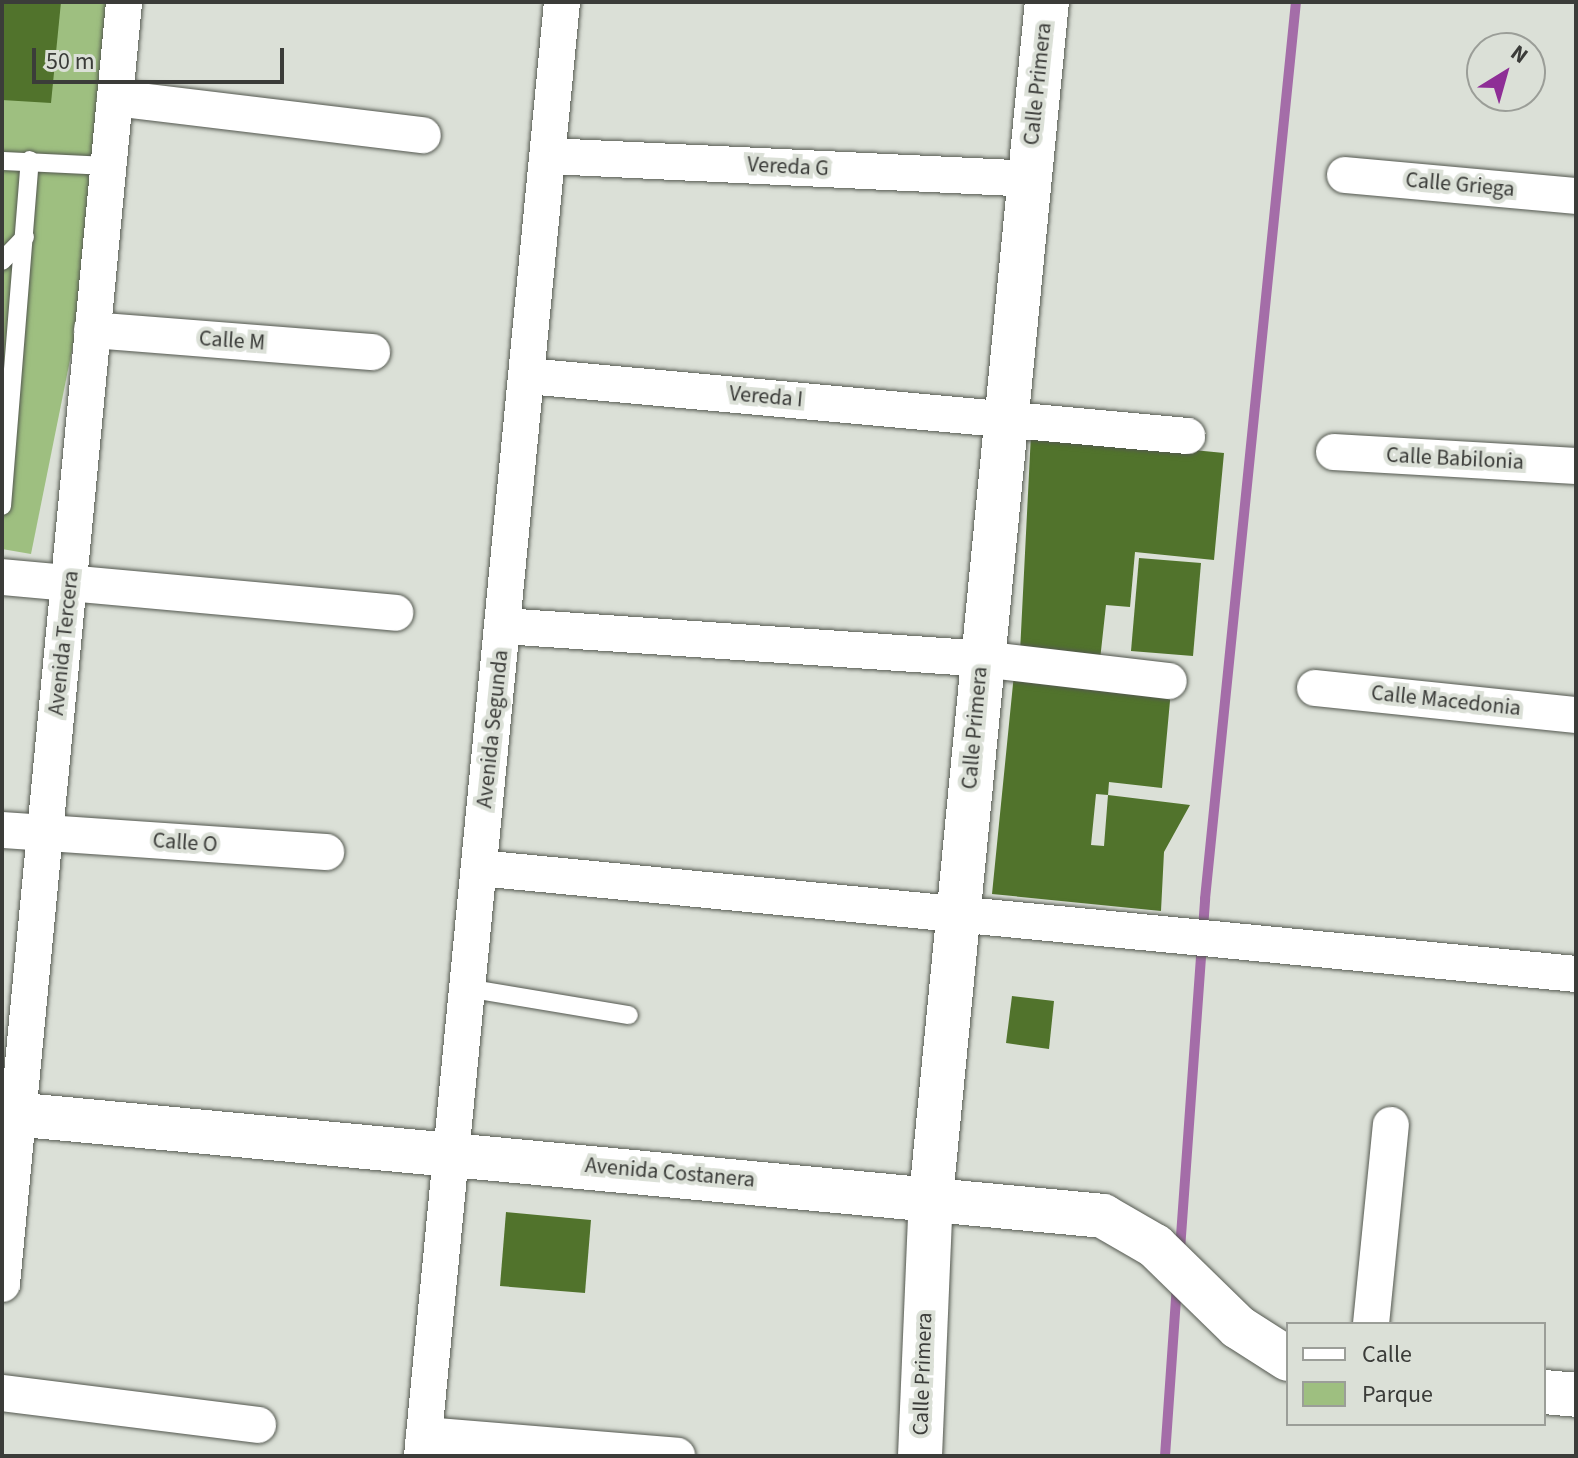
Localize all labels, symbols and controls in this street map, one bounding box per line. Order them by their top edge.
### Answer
street label: Calle Primera [1018,21,1058,147]
scale bar [36,32,288,82]
north arrow [1466,32,1546,112]
text: N [1504,37,1535,72]
text: 50 m [46,44,95,79]
street label: Vereda G [747,152,829,182]
street label: Calle Griega [1404,167,1516,203]
street label: Calle M [198,326,266,356]
street label: Vereda I [728,381,804,413]
street label: Calle Babilonia [1385,442,1525,476]
street label: Avenida Tercera [43,569,85,717]
street label: Avenida Segunda [472,649,514,809]
street label: Calle Primera [956,666,994,790]
street label: Calle Macedonia [1370,680,1522,722]
street label: Calle O [152,828,218,858]
street label: Avenida Costanera [584,1152,756,1194]
street label: Calle Primera [908,1312,938,1436]
legend [1286,1322,1546,1426]
text: Calle [1362,1337,1412,1372]
text: Parque [1362,1377,1433,1412]

